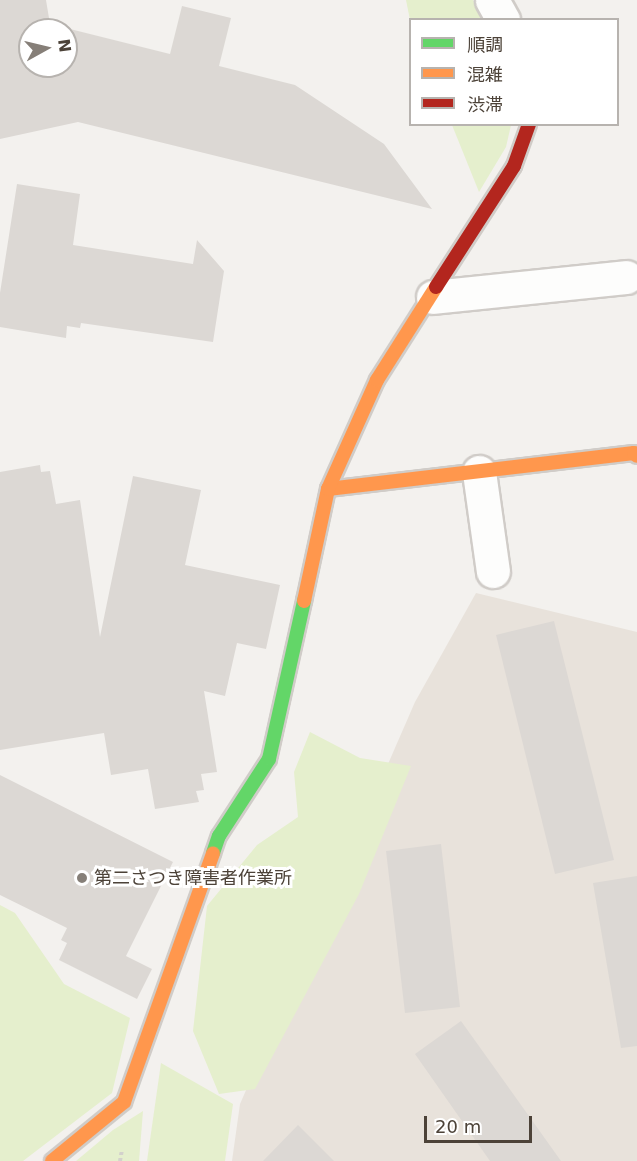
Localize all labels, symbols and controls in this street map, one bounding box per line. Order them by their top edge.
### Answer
north arrow [18,18,78,78]
legend [409,18,619,126]
text: 順調 [467,34,503,55]
text: N [54,38,75,54]
text: 混雑 [467,64,503,85]
text: 渋滞 [467,94,503,115]
place label: 第二さつき障害者作業所 [94,867,292,889]
marker: 第二さつき障害者作業所 [75,871,89,885]
scale bar [427,1104,535,1142]
text: 20 m [435,1116,481,1137]

